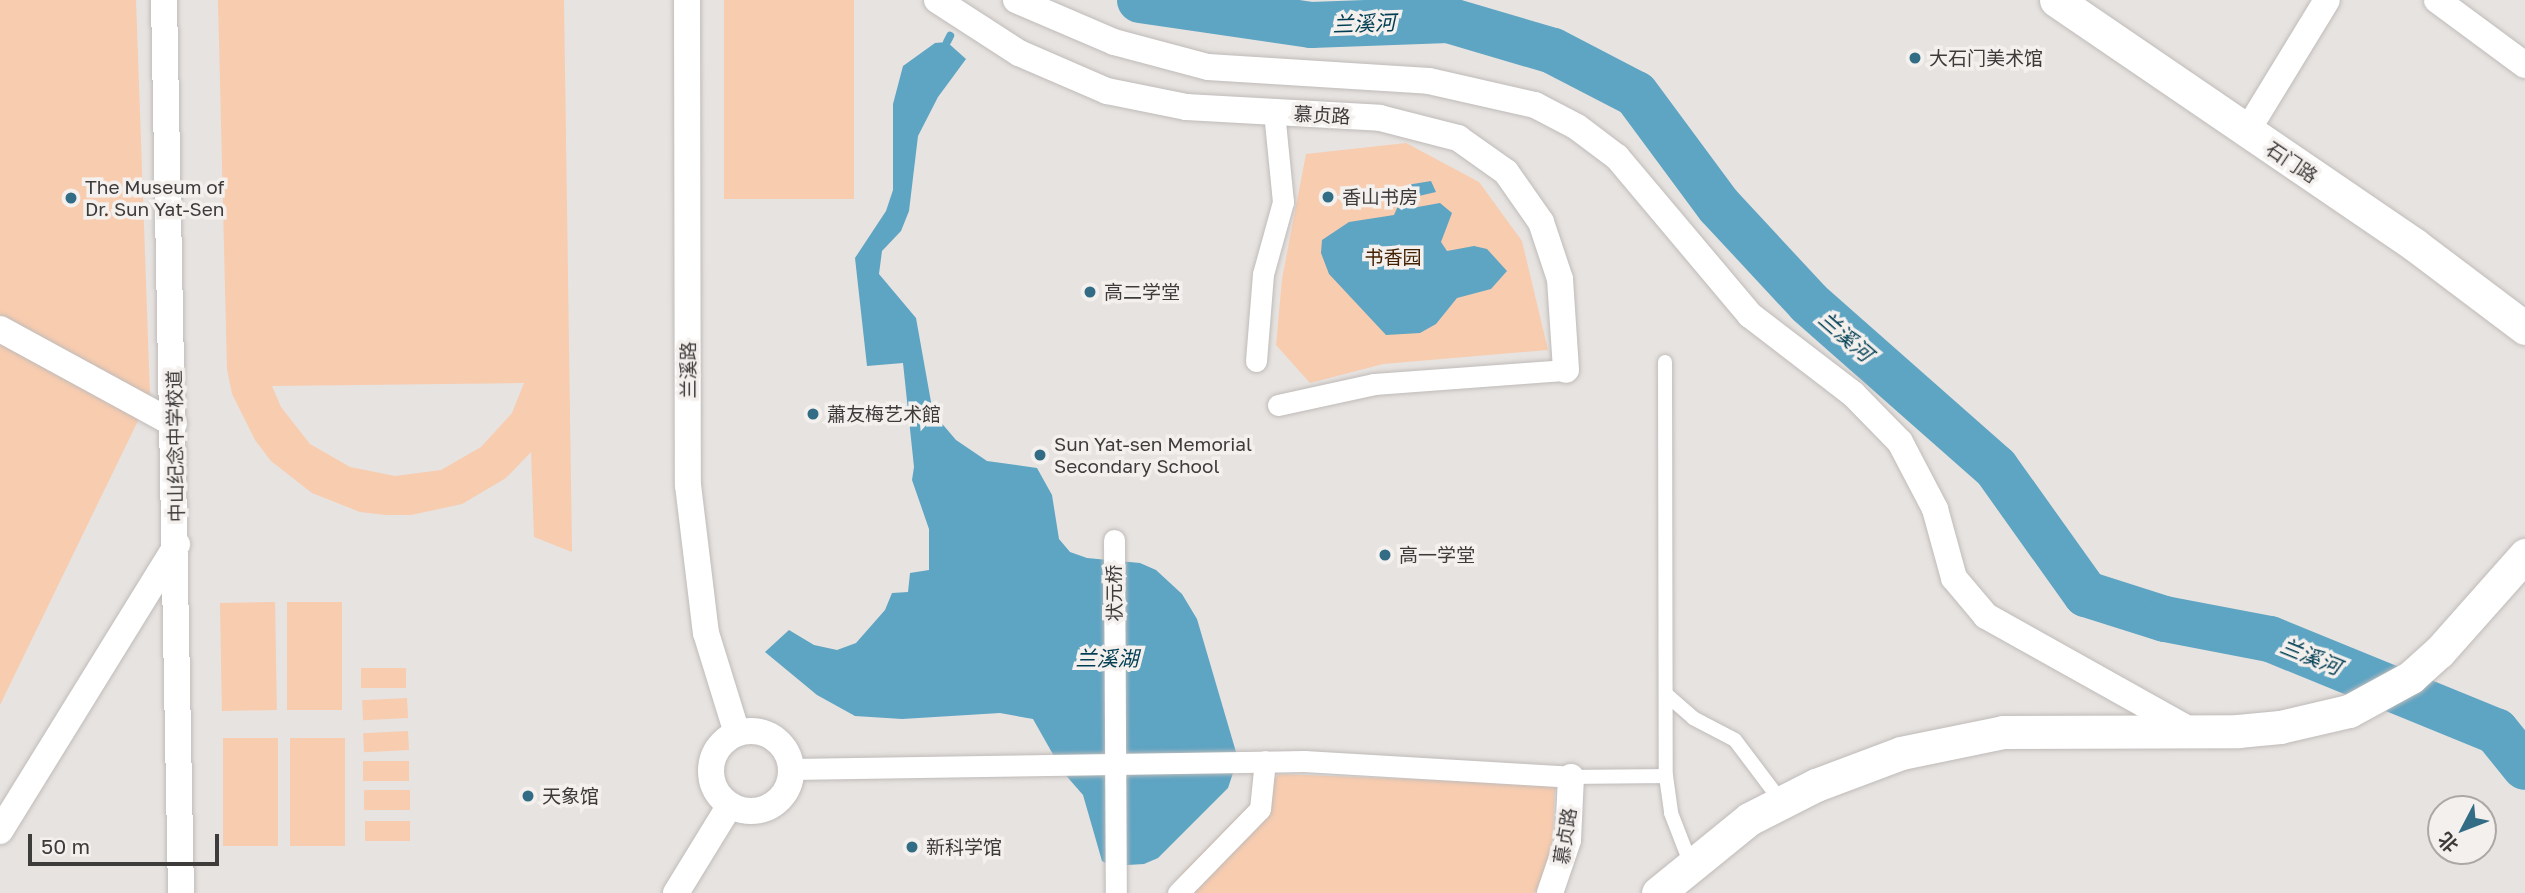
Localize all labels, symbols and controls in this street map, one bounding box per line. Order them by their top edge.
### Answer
water label: 兰溪河 [1332,9,1396,37]
place label: 大石门美术馆 [1929,47,2043,69]
marker: 大石门美术馆 [1907,50,1923,66]
street label: 慕贞路 [1293,102,1351,128]
street label: 石门路 [2262,137,2322,187]
place label: The Museum of Dr. Sun Yat-Sen [85,176,224,220]
place label: 香山书房 [1342,186,1418,208]
marker: 香山书房 [1320,189,1336,205]
marker: The Museum of Dr. Sun Yat-Sen [63,190,79,206]
park label: 书香园 [1365,246,1421,268]
place label: 高二学堂 [1104,281,1180,303]
marker: 高二学堂 [1082,284,1098,300]
water label: 兰溪河 [1814,306,1878,366]
street label: 兰溪路 [677,342,699,398]
street label: 中山纪念中学校道 [162,370,188,522]
place label: 蕭友梅艺术館 [827,403,941,425]
marker: 蕭友梅艺术館 [805,406,821,422]
place label: Sun Yat-sen Memorial Secondary School [1054,433,1252,477]
marker: Sun Yat-sen Memorial Secondary School [1032,447,1048,463]
place label: 高一学堂 [1399,544,1475,566]
marker: 高一学堂 [1377,547,1393,563]
street label: 状元桥 [1103,565,1125,621]
water label: 兰溪河 [2277,633,2345,679]
water label: 兰溪湖 [1076,645,1138,671]
place label: 天象馆 [542,785,599,807]
marker: 天象馆 [520,788,536,804]
north arrow [2427,795,2497,865]
street label: 慕贞路 [1549,806,1581,866]
scale bar [32,820,222,864]
text: 北 [2433,828,2462,858]
text: 50 m [41,833,90,859]
place label: 新科学馆 [926,836,1002,858]
marker: 新科学馆 [904,839,920,855]

